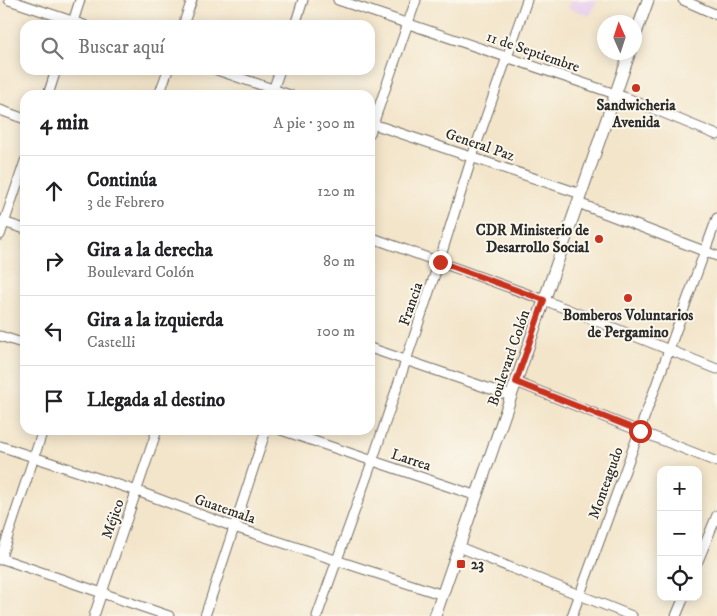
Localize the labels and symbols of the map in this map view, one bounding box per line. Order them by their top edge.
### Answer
north arrow [597,15,642,60]
street label: 11 de Septiembre [484,27,582,77]
marker: Sandwicheria Avenida [630,82,642,94]
place label: Sandwicheria Avenida [596,96,676,132]
street label: General Paz [443,124,518,166]
place label: CDR Ministerio de Desarrollo Social [476,221,590,257]
marker: CDR Ministerio de Desarrollo Social [593,233,605,245]
route end [429,251,452,274]
street label: Francia [395,279,427,328]
marker: Bomberos Voluntarios de Pergamino [622,292,634,304]
place label: Bomberos Voluntarios de Pergamino [563,306,693,342]
street label: Boulevard Colón [484,307,534,409]
route start [629,420,652,443]
street label: Monteagudo [584,444,628,522]
street label: Larrea [389,445,434,476]
street label: Guatemala [192,490,259,529]
street label: Méjico [97,497,129,541]
place label: 23 [471,555,484,574]
marker: 23 [455,558,467,570]

